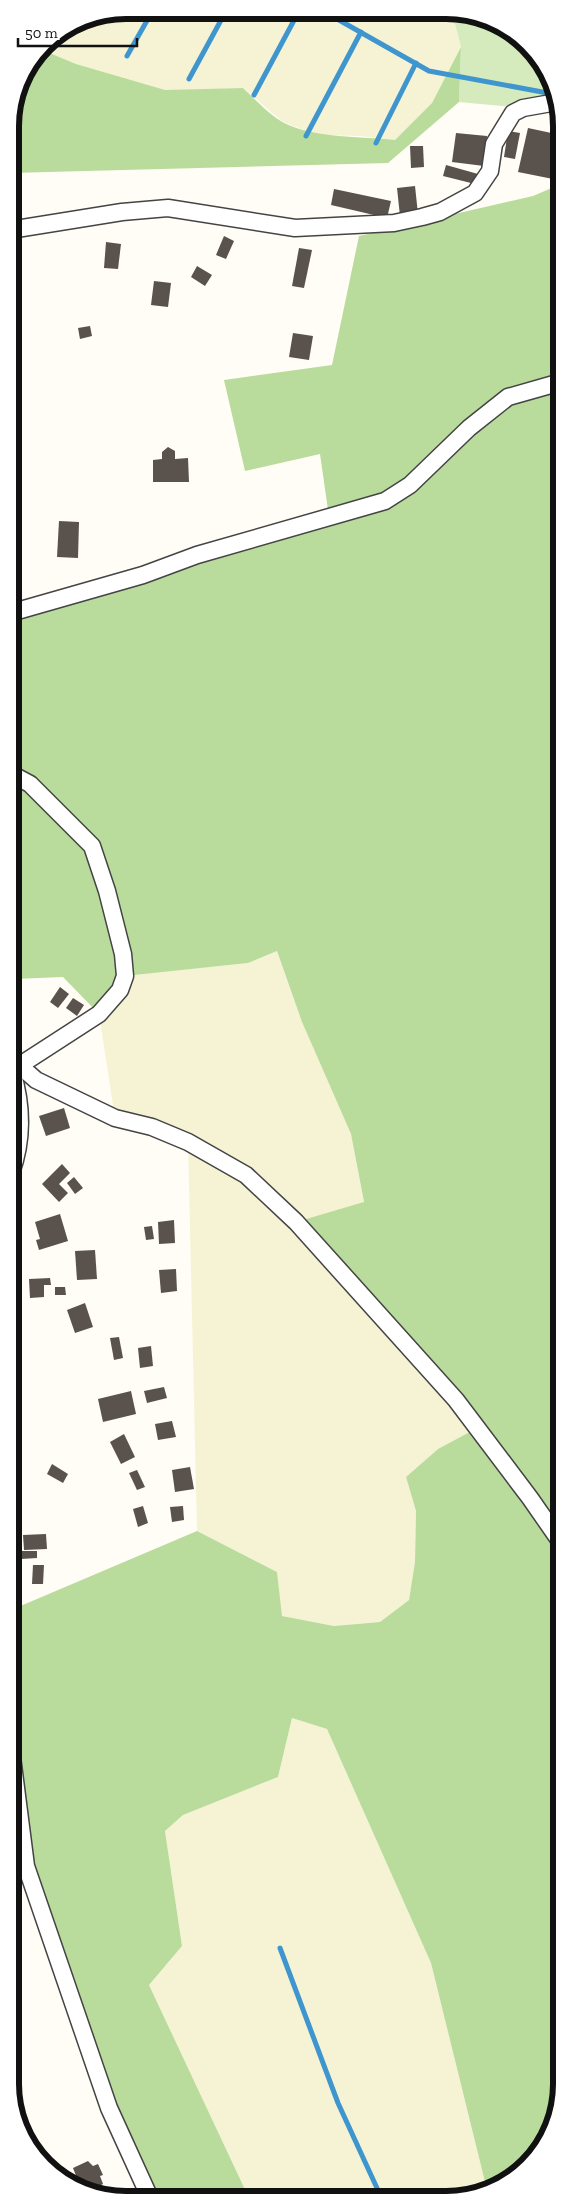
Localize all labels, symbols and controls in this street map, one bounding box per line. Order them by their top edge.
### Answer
scale bar [18,15,136,47]
text: 50 m [25,24,58,42]

